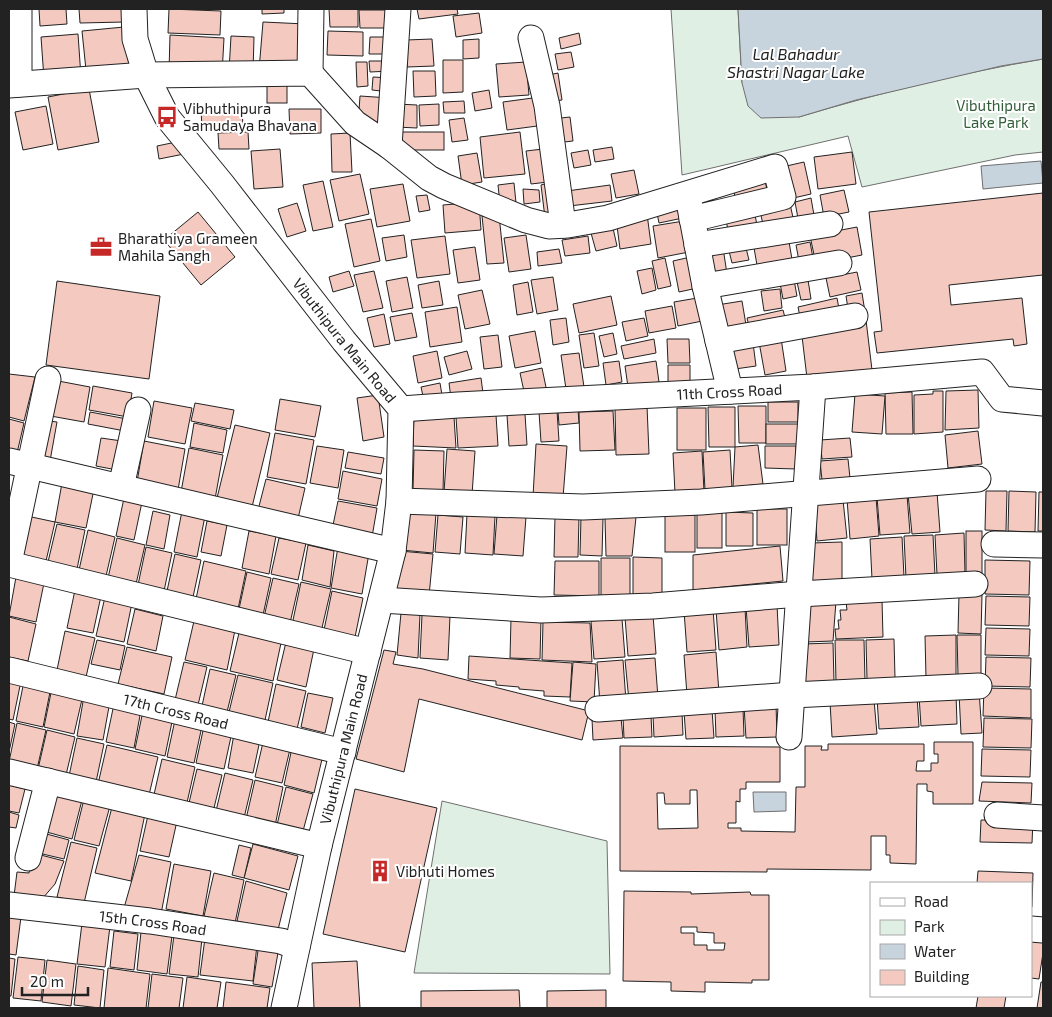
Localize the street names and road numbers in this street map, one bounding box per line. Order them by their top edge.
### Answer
street label: Vibuthipura Main Road [289,274,401,406]
street label: 11th Cross Road [676,380,783,403]
street label: Vibuthipura Main Road [316,672,370,826]
street label: 17th Cross Road [122,689,230,733]
street label: 15th Cross Road [98,906,208,939]

